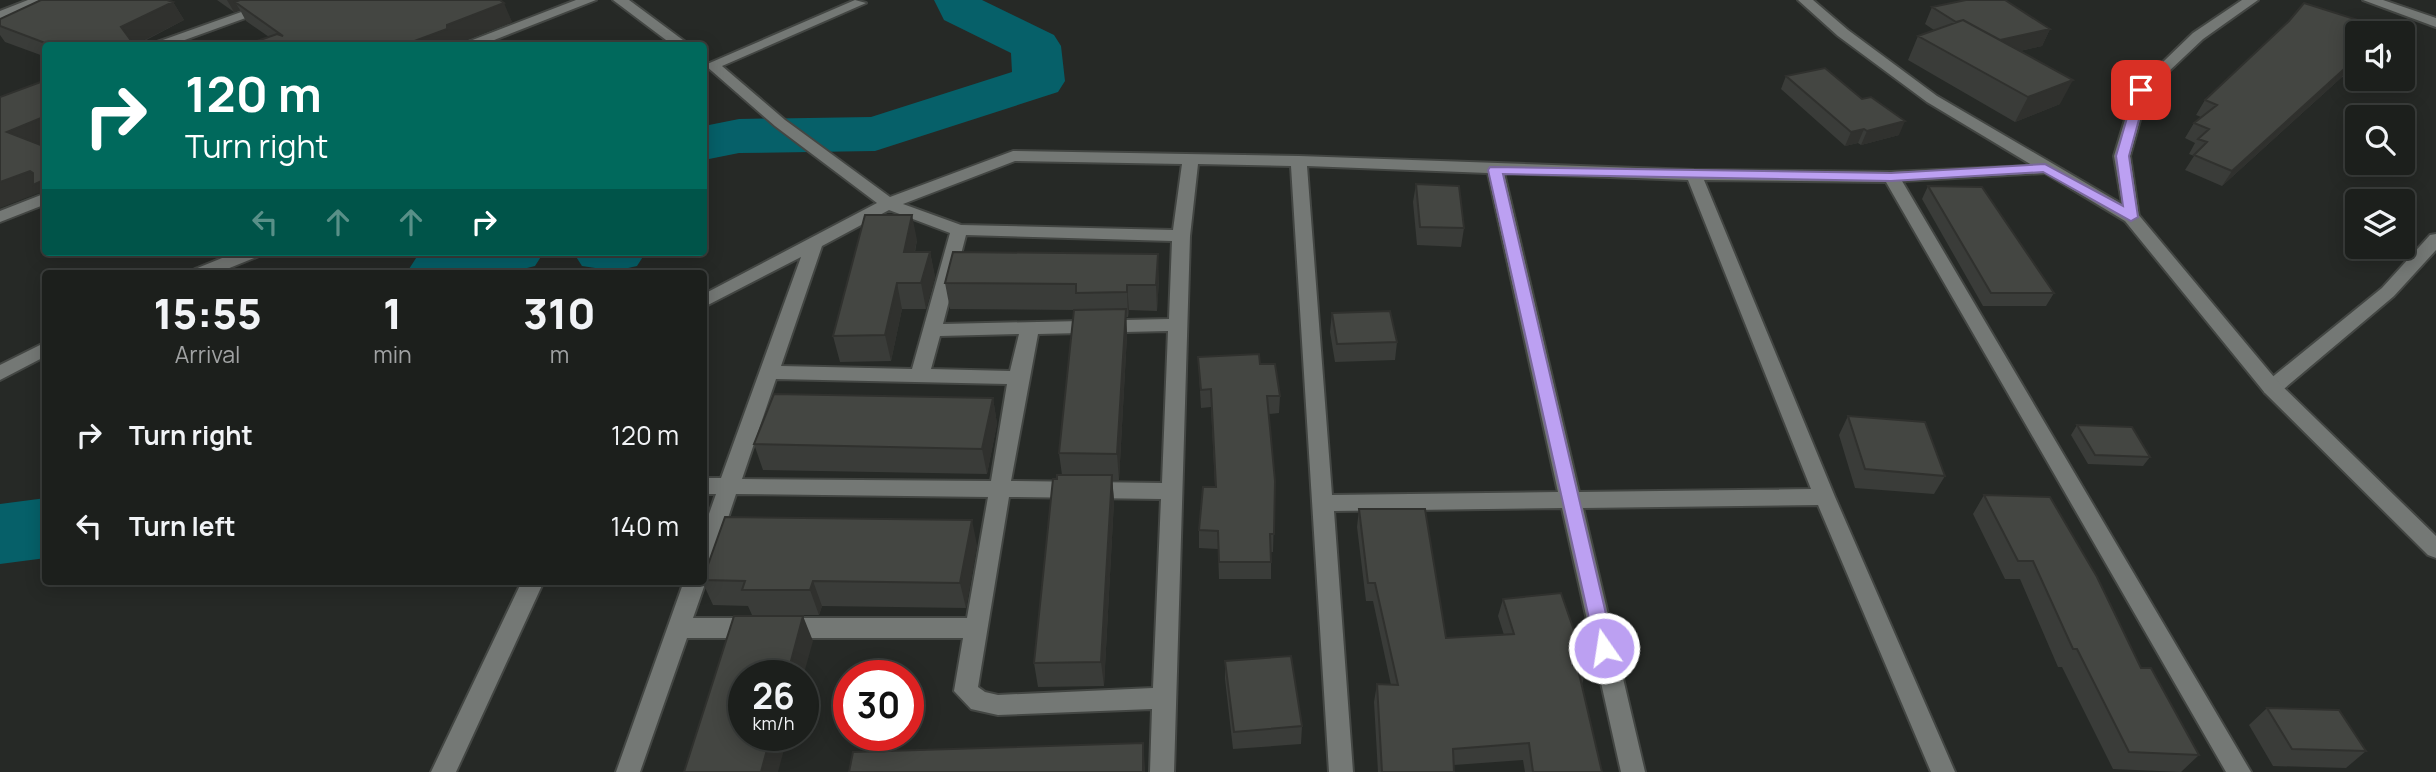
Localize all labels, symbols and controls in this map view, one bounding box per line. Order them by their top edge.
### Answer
map controls [2345,21,2415,259]
button: sound [2345,21,2415,91]
text: 120 m [185,60,322,127]
pin [2111,60,2171,120]
icon: right [70,70,161,161]
icon: arrive [2122,71,2160,109]
button: search [2345,105,2415,175]
text: Turn right [185,124,328,168]
button: layers [2345,189,2415,259]
icon: left [246,203,284,241]
icon: ahead [319,203,357,241]
icon: ahead [392,203,430,241]
icon: right [465,203,503,241]
text: 15:55 [153,284,262,342]
text: 1 [383,284,402,342]
text: 310 [523,284,595,342]
text: Arrival [175,338,240,370]
text: min [373,338,412,370]
text: m [550,338,569,370]
icon: right [70,416,108,454]
text: Turn right [129,417,253,453]
text: 120 m [611,417,679,453]
icon: left [70,507,108,545]
text: Turn left [129,508,236,544]
text: 140 m [610,508,679,544]
position arrow [1567,611,1641,685]
speed limit sign: 30 [833,660,924,751]
text: 26 [752,672,795,720]
text: km/h [753,711,794,735]

